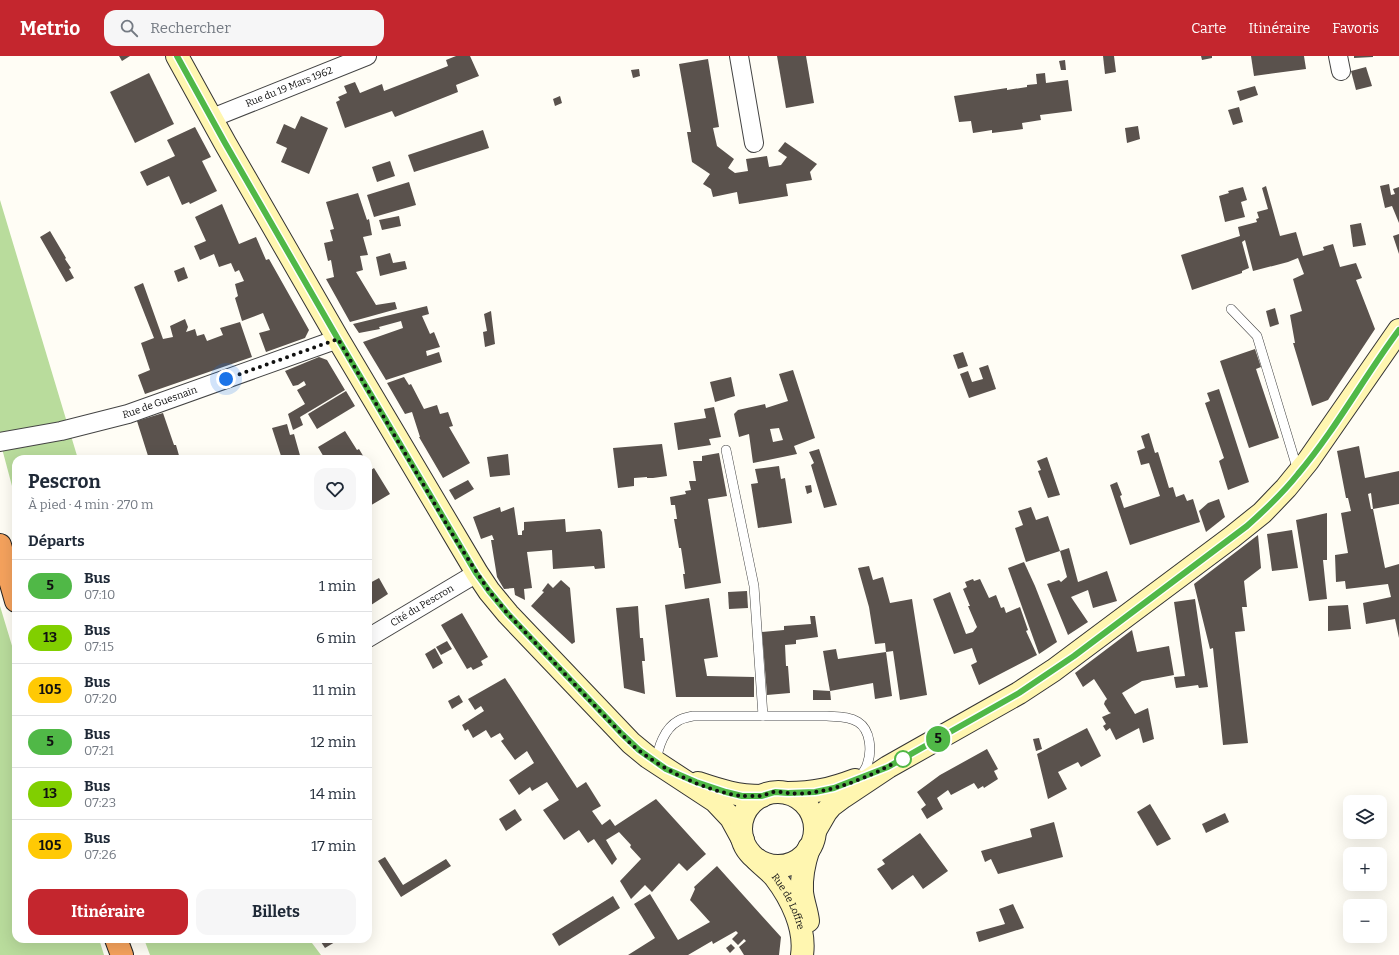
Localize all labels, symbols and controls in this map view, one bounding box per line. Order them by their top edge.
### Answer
search box [104,10,384,46]
text: Metrio [20,17,80,40]
icon: search [118,17,140,39]
text: Rechercher [150,19,231,37]
text: Carte [1191,20,1226,37]
text: Itinéraire [1248,20,1310,37]
text: Favoris [1332,20,1379,37]
street label: Rue du 19 Mars 1962 [244,64,334,110]
your location [216,369,236,389]
street label: Rue de Guesnain [121,384,199,421]
button: heart [314,468,356,510]
text: Pescron [28,470,101,493]
text: À pied · 4 min · 270 m [28,497,153,512]
text: Départs [28,532,85,550]
text: Bus [84,569,110,587]
text: 5 [46,577,54,594]
text: 1 min [319,577,356,595]
street label: Cité du Pescron [388,582,457,629]
text: 07:10 [84,587,115,602]
text: Bus [84,621,110,639]
text: 13 [43,629,57,646]
text: 6 min [316,629,356,647]
text: 07:15 [84,639,114,654]
text: Bus [84,673,110,691]
text: 105 [39,681,61,698]
text: 11 min [313,681,356,699]
text: 07:20 [84,691,117,706]
text: Bus [84,725,110,743]
line badge: 5 [925,726,951,752]
text: 5 [934,730,942,747]
text: 5 [46,733,54,750]
text: 12 min [310,733,356,751]
text: 07:21 [84,743,114,758]
unlabelled marker [894,750,912,768]
text: Bus [84,777,110,795]
text: 13 [43,785,57,802]
text: 14 min [310,785,356,803]
text: 07:23 [84,795,116,810]
map controls [1343,795,1387,943]
button: layers [1343,795,1387,839]
text: Bus [84,829,110,847]
text: 105 [39,837,61,854]
text: 17 min [311,837,356,855]
text: 07:26 [84,847,116,862]
button: + [1343,847,1387,891]
street label: Rue de Loffre [769,871,807,931]
button: Itinéraire [28,889,188,935]
button: Billets [196,889,356,935]
button: − [1343,899,1387,943]

